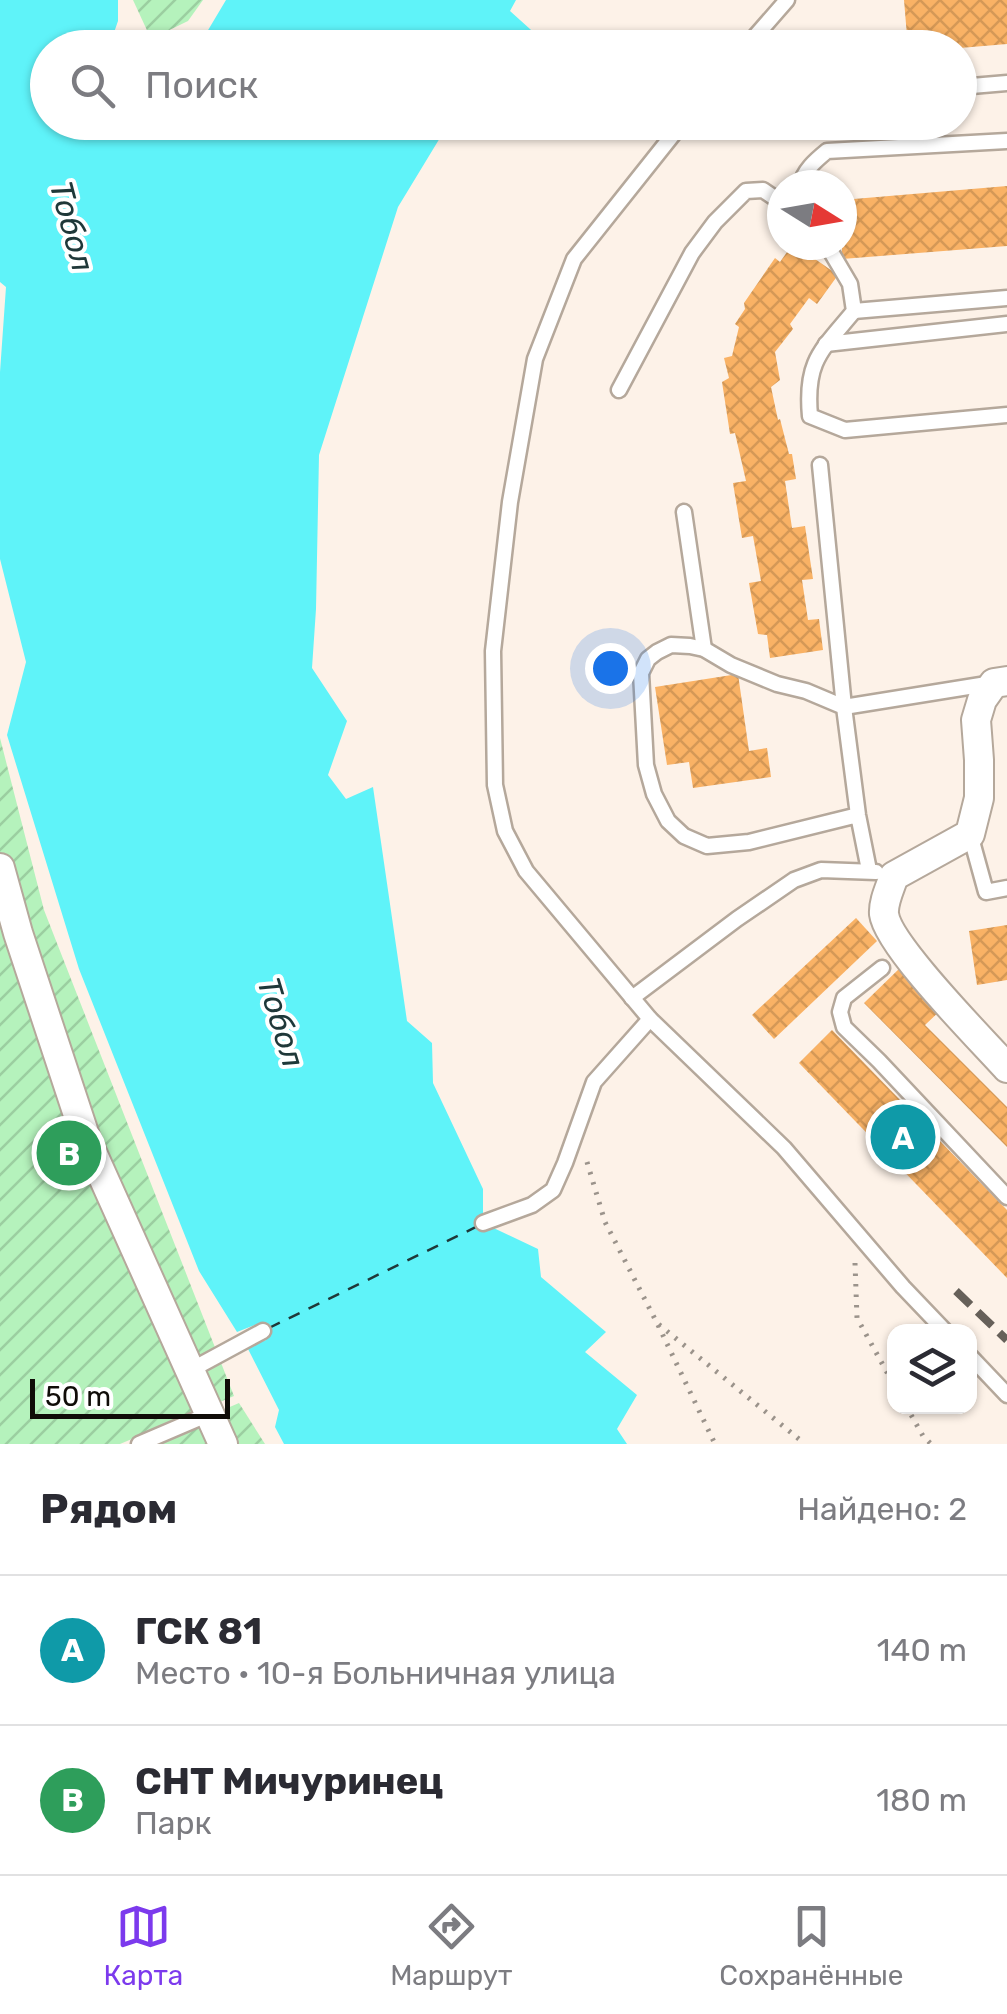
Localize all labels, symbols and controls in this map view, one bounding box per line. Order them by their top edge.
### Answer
search box [30,30,977,140]
icon: search [65,58,120,113]
text: Поиск [145,62,258,108]
north arrow [767,170,857,260]
water label: Тобол [42,177,102,275]
your location [585,643,636,694]
water label: Тобол [249,973,313,1071]
pin: A [870,1100,936,1174]
pin: B [36,1116,102,1190]
map controls [887,1324,977,1414]
button: layers [887,1324,977,1414]
scale bar [30,1374,230,1418]
text: 50 m [45,1380,111,1413]
text: Рядом [40,1484,177,1534]
text: Найдено: 2 [797,1490,967,1528]
text: ГСК 81 [135,1608,262,1654]
text: A [61,1631,84,1669]
text: 140 m [877,1631,967,1669]
text: Место · 10-я Больничная улица [135,1654,616,1692]
text: СНТ Мичуринец [135,1758,443,1804]
text: B [61,1781,84,1819]
text: 180 m [876,1781,967,1819]
text: Парк [135,1804,212,1842]
tab: Карта [103,1899,183,1992]
tab: Маршрут [390,1899,512,1992]
tab: Сохранённые [719,1899,904,1992]

